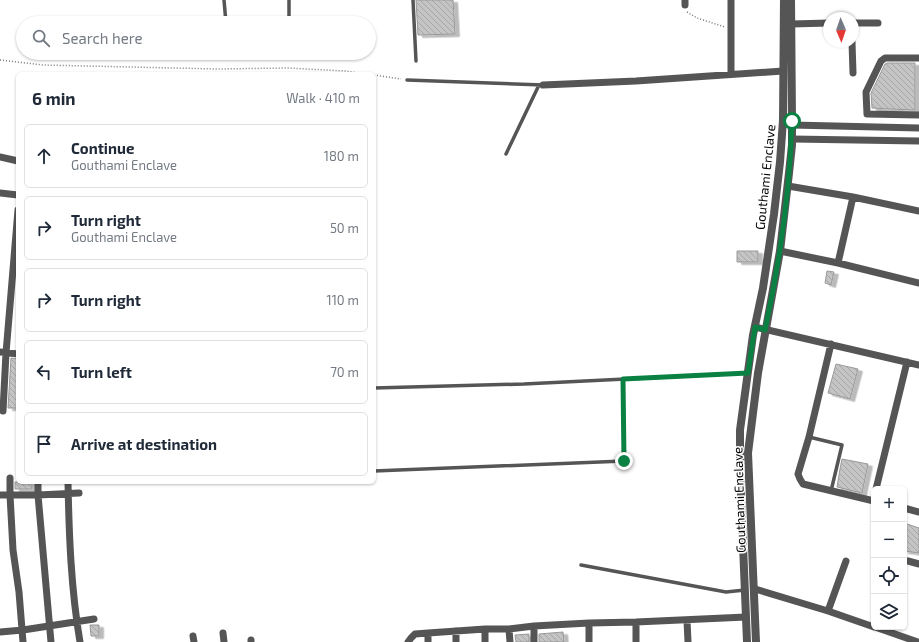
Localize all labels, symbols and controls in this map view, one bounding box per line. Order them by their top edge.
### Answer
north arrow [823,12,859,48]
search box [16,16,376,60]
icon: search [30,27,52,49]
text: Search here [62,29,143,47]
text: 6 min [32,88,76,108]
text: Walk · 410 m [286,90,360,106]
route start [783,112,801,130]
street label: Gouthami Enclave [751,123,779,231]
text: Continue [71,139,134,157]
icon: ahead [33,145,55,167]
text: 180 m [324,148,359,164]
text: Gouthami Enclave [71,157,177,173]
text: Turn right [71,211,141,229]
icon: right [33,217,55,239]
text: 50 m [330,220,359,236]
text: Gouthami Enclave [71,229,177,245]
icon: right [33,289,55,311]
text: Turn right [71,291,141,309]
text: 110 m [327,292,359,308]
icon: left [33,361,55,383]
text: Turn left [71,363,132,381]
text: 70 m [330,364,359,380]
icon: arrive [33,433,55,455]
text: Arrive at destination [71,435,217,453]
street label: Gouthami Enclave [729,447,749,553]
route end [615,452,633,470]
map controls [871,486,907,630]
button: + [871,486,907,522]
button: − [871,522,907,558]
button: locate [871,558,907,594]
button: layers [871,594,907,630]

